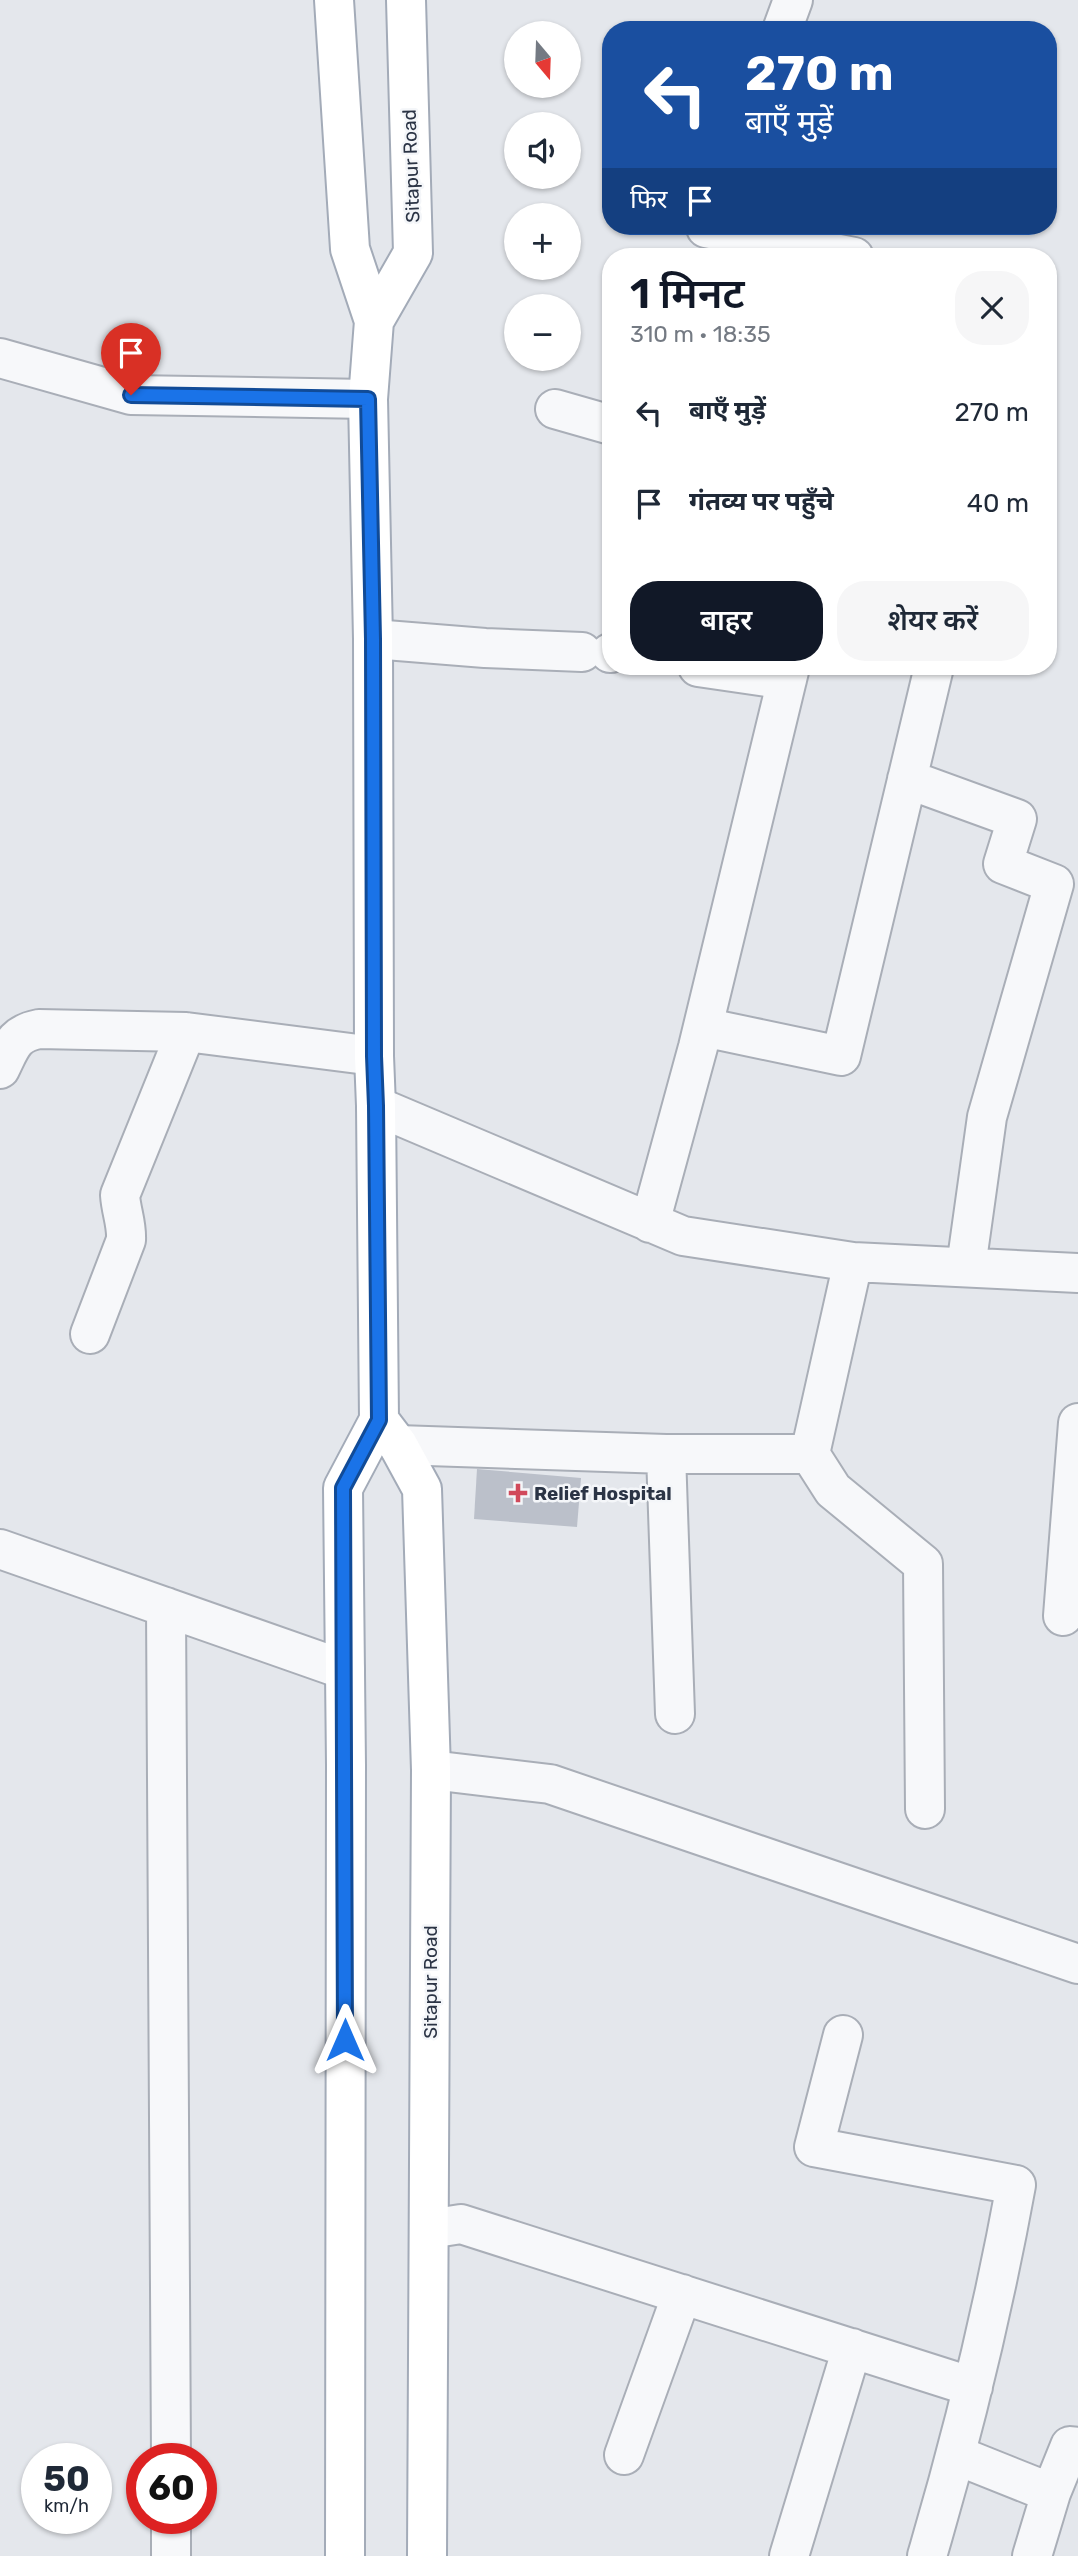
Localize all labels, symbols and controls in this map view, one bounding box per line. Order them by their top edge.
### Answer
north arrow [504,21,581,98]
map controls [504,21,581,371]
text: 270 m [745,44,894,102]
icon: left [630,49,721,140]
text: बाएँ मुड़ें [745,103,833,141]
street label: Sitapur Road [398,109,424,223]
button: sound [504,112,581,189]
icon: arrive [681,182,719,220]
text: फिर [630,184,667,215]
button: + [504,203,581,280]
text: 1 मिनट [630,269,745,319]
button: close [955,271,1029,345]
button: − [504,294,581,371]
text: 310 m · 18:35 [630,320,771,348]
pin [101,323,161,395]
icon: arrive [112,334,150,372]
icon: left [630,394,668,432]
text: बाएँ मुड़ें [689,395,766,426]
text: 270 m [954,397,1029,428]
icon: arrive [630,485,668,523]
text: गंतव्य पर पहुँचे [689,486,834,517]
text: 40 m [967,488,1029,519]
button: बाहर [630,581,823,661]
button: शेयर करें [837,581,1029,661]
place label: Relief Hospital [534,1482,672,1505]
marker: Relief Hospital [508,1483,528,1503]
street label: Sitapur Road [419,1925,442,2039]
position arrow [308,2003,382,2077]
speed limit sign: 60 [126,2443,217,2534]
text: 50 [43,2458,90,2500]
text: km/h [44,2495,89,2517]

